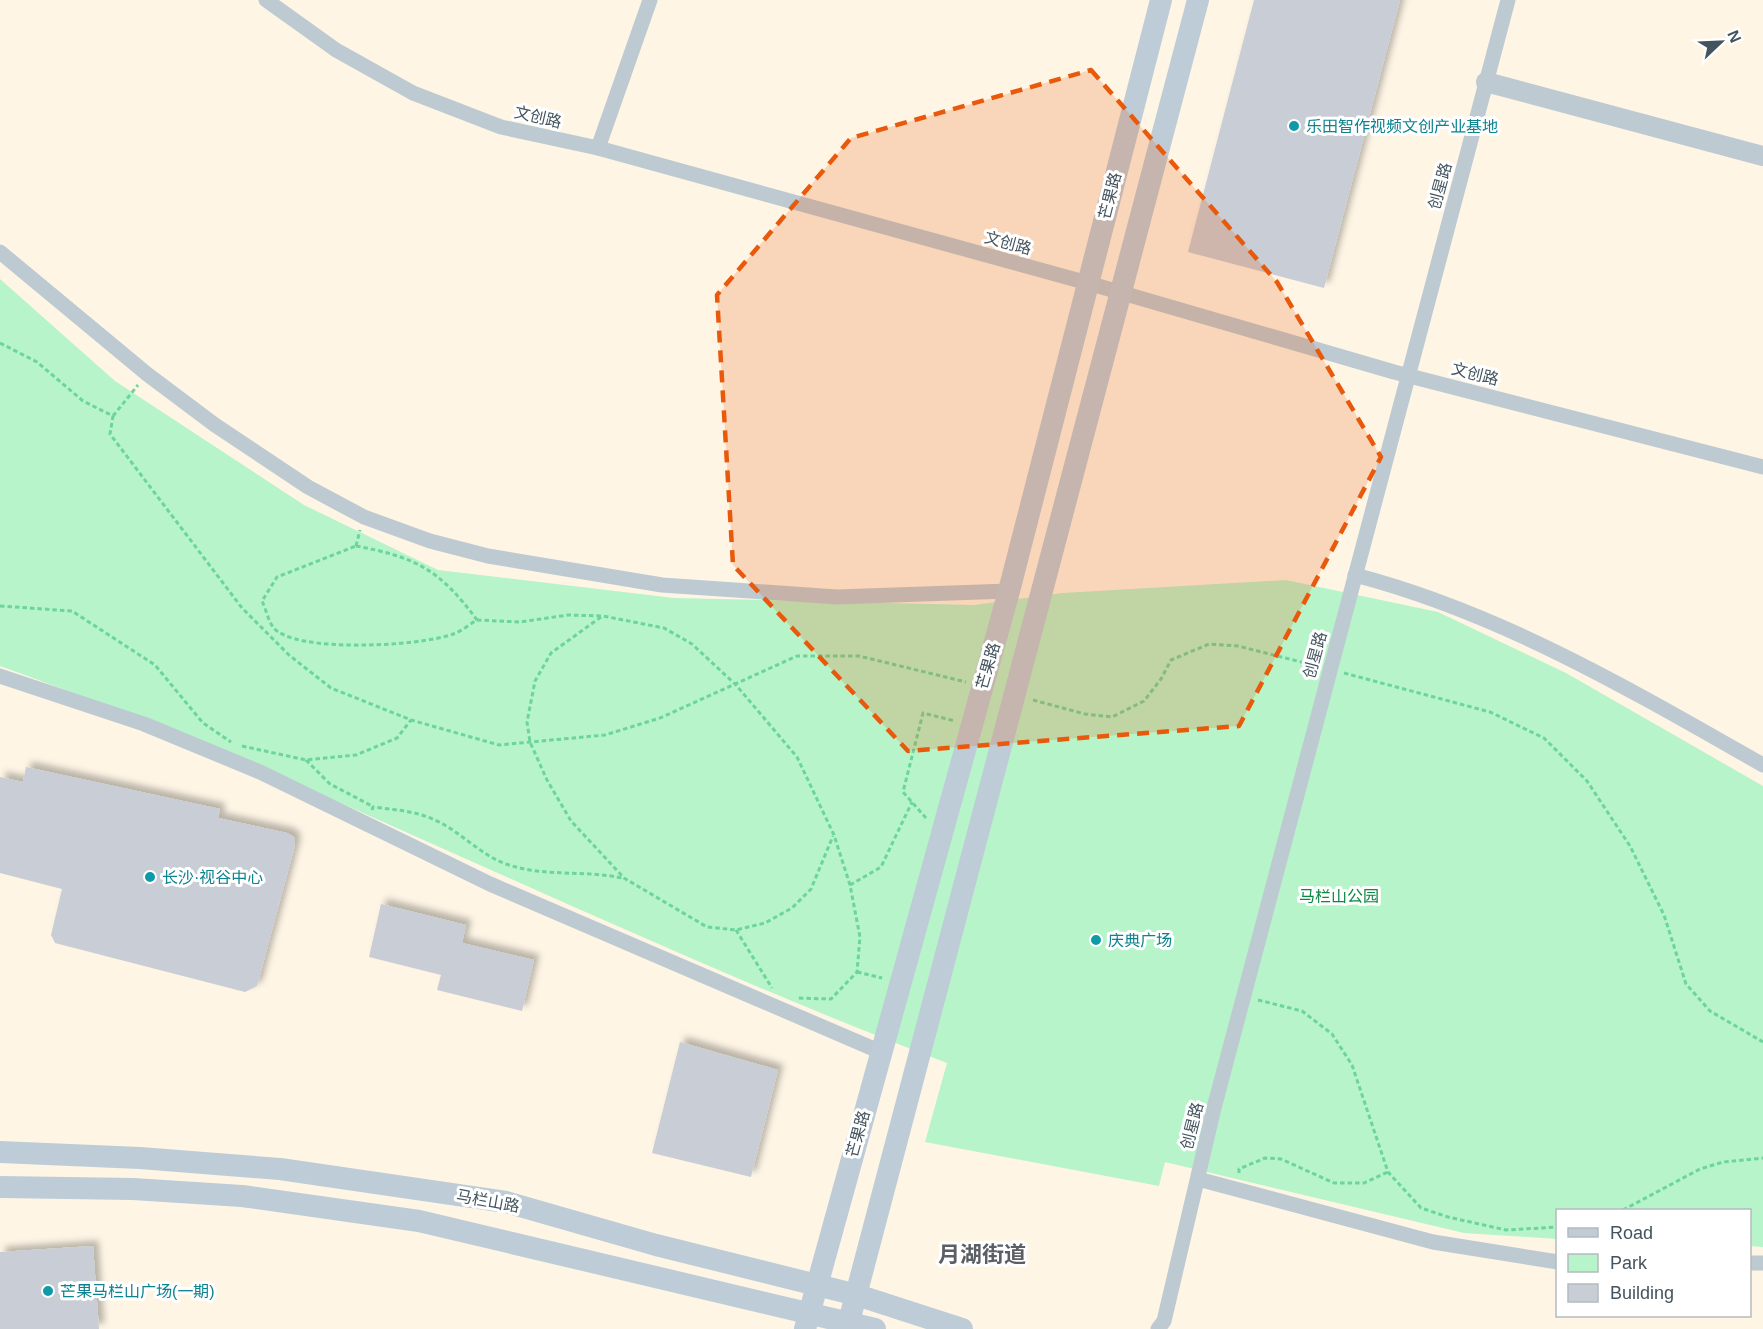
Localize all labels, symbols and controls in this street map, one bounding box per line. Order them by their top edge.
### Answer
north arrow [1691,12,1751,72]
text: N [1724,28,1744,45]
street label: 文创路 [513,103,563,131]
place label: 乐田智作视频文创产业基地 [1306,118,1498,135]
marker: 乐田智作视频文创产业基地 [1287,119,1301,133]
street label: 创星路 [1426,161,1454,211]
street label: 芒果路 [1096,171,1124,221]
street label: 文创路 [983,229,1033,257]
street label: 文创路 [1450,360,1500,388]
street label: 创星路 [1301,630,1329,680]
street label: 芒果路 [973,641,1003,691]
place label: 长沙·视谷中心 [162,869,263,886]
marker: 长沙·视谷中心 [143,870,157,884]
park label: 马栏山公园 [1299,888,1379,905]
place label: 庆典广场 [1108,932,1172,949]
marker: 庆典广场 [1089,933,1103,947]
street label: 创星路 [1178,1101,1206,1151]
street label: 芒果路 [844,1109,872,1159]
street label: 马栏山路 [455,1187,521,1215]
legend [1556,1209,1751,1317]
text: Road [1610,1223,1653,1243]
district label: 月湖街道 [938,1242,1026,1267]
text: Park [1610,1253,1648,1273]
place label: 芒果马栏山广场(一期) [60,1283,215,1300]
text: Building [1610,1283,1674,1303]
marker: 芒果马栏山广场(一期) [41,1284,55,1298]

